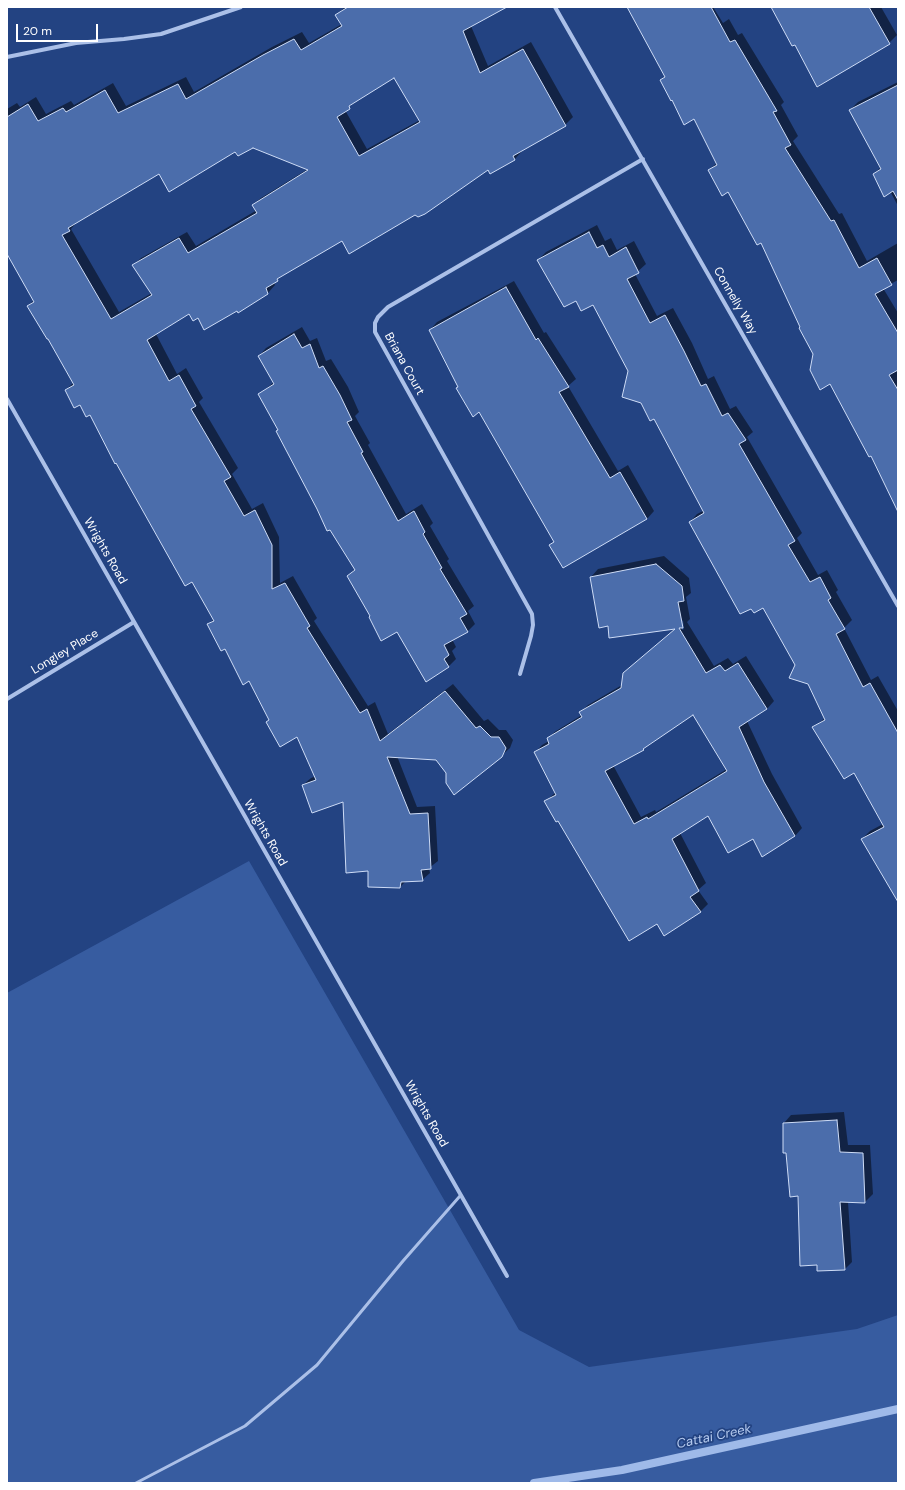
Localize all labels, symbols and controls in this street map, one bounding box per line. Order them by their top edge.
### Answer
scale bar [18,16,100,42]
text: 20 m [23,23,52,39]
street label: Connelly Way [710,265,760,337]
street label: Briana Court [381,330,427,398]
street label: Wrights Road [80,515,130,587]
street label: Longley Place [29,626,101,678]
street label: Wrights Road [240,797,290,869]
street label: Wrights Road [401,1078,451,1150]
water label: Cattai Creek [675,1421,753,1453]

